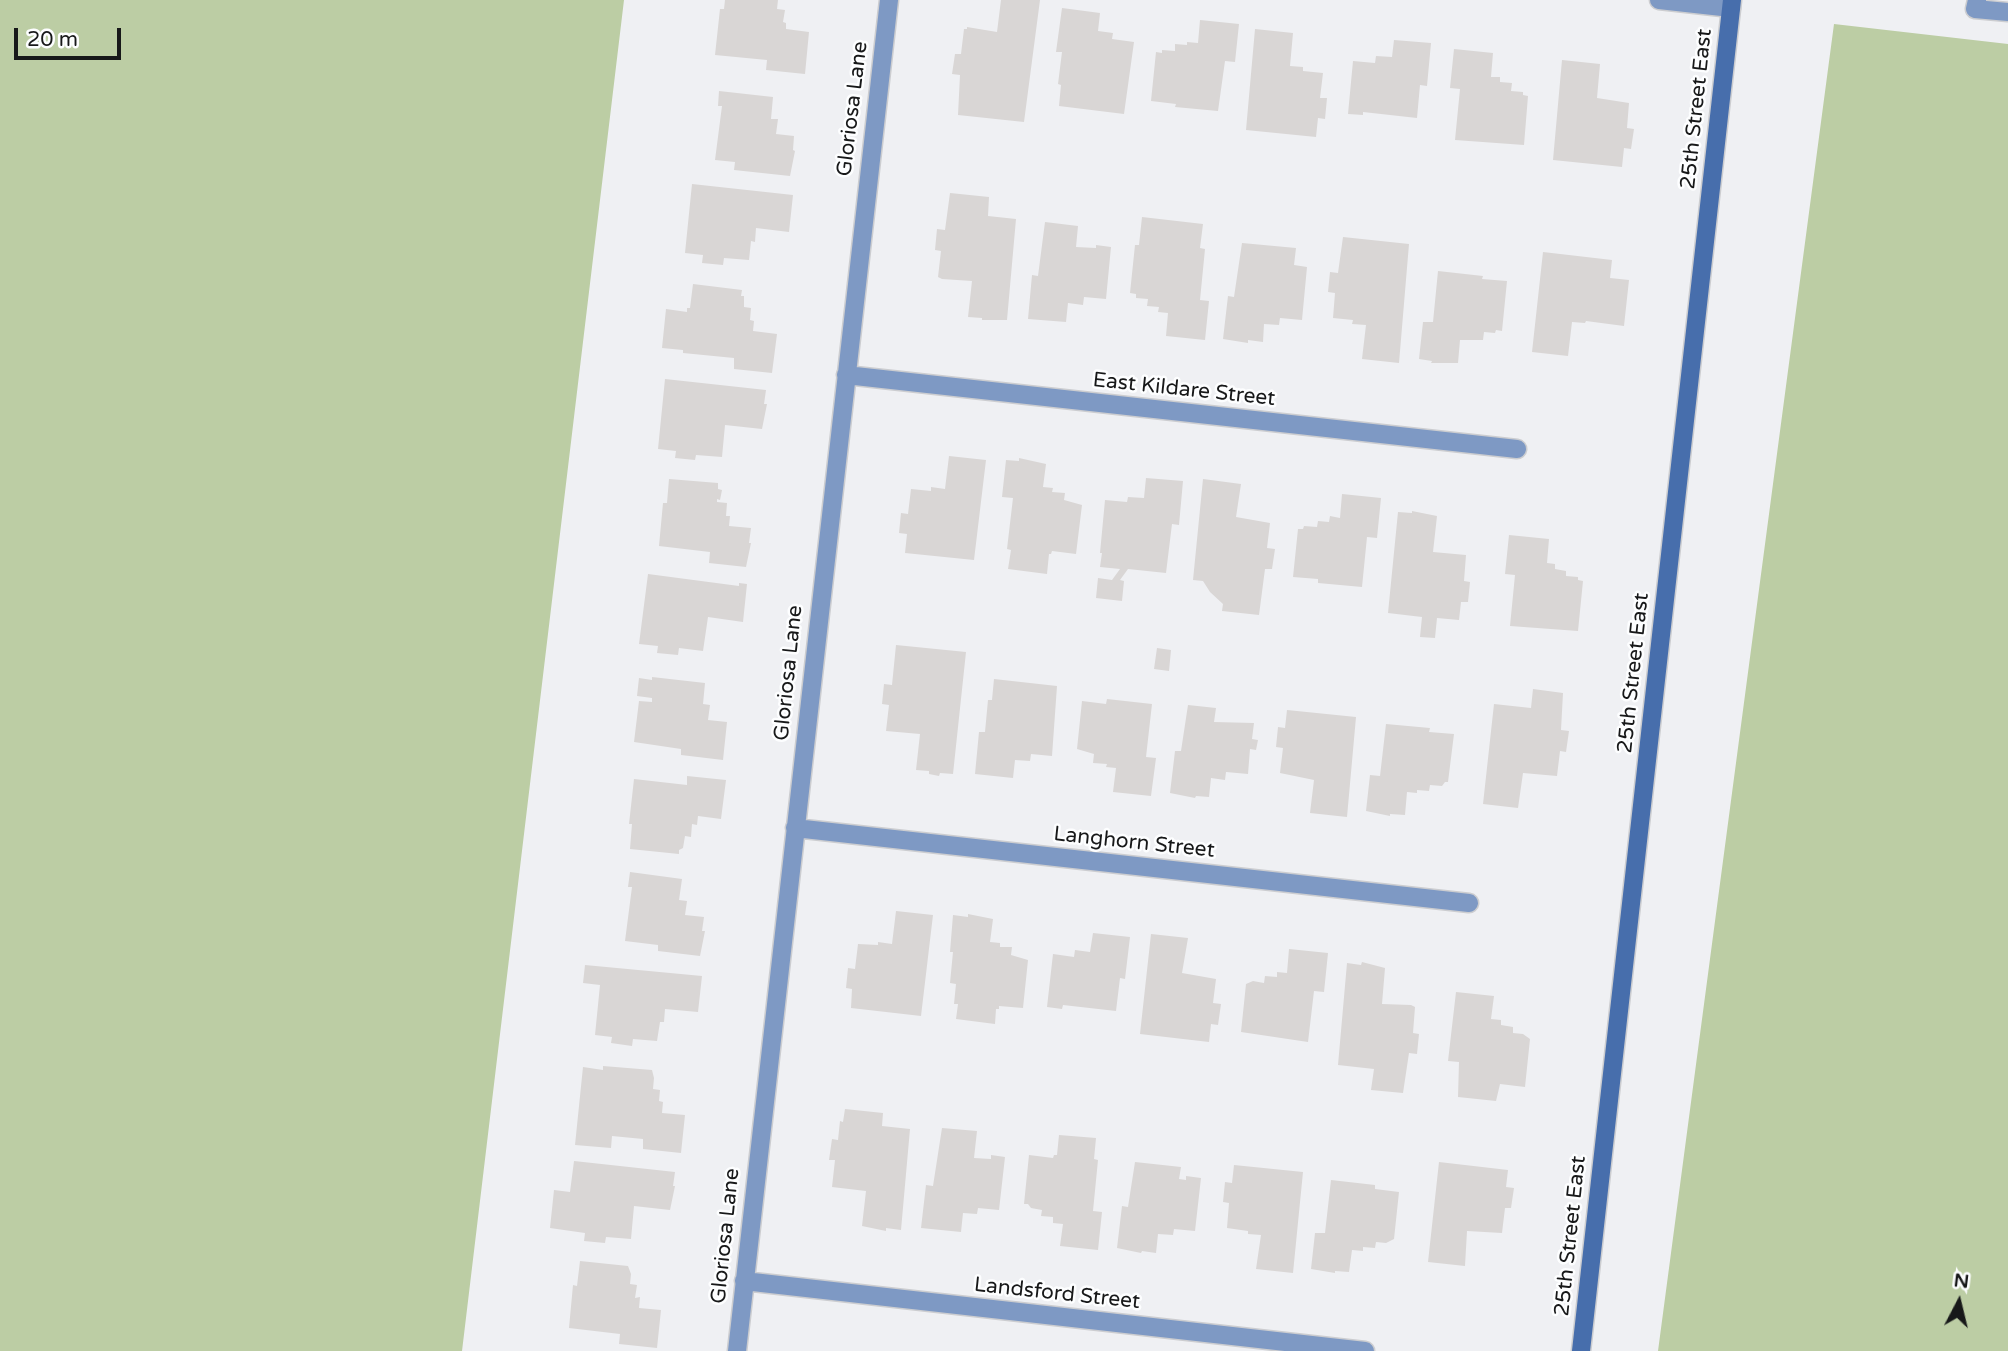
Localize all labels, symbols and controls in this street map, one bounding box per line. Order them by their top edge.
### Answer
scale bar [18,14,124,58]
text: 20 m [27,27,78,52]
street label: 25th Street East [1676,28,1718,190]
street label: Gloriosa Lane [832,40,874,178]
street label: East Kildare Street [1092,368,1276,412]
street label: 25th Street East [1613,592,1655,754]
street label: Gloriosa Lane [769,604,809,742]
street label: Langhorn Street [1052,822,1216,864]
street label: 25th Street East [1550,1155,1592,1317]
street label: Gloriosa Lane [706,1167,746,1305]
north arrow [1924,1267,1994,1337]
text: N [1953,1269,1970,1293]
street label: Landsford Street [973,1273,1141,1315]

